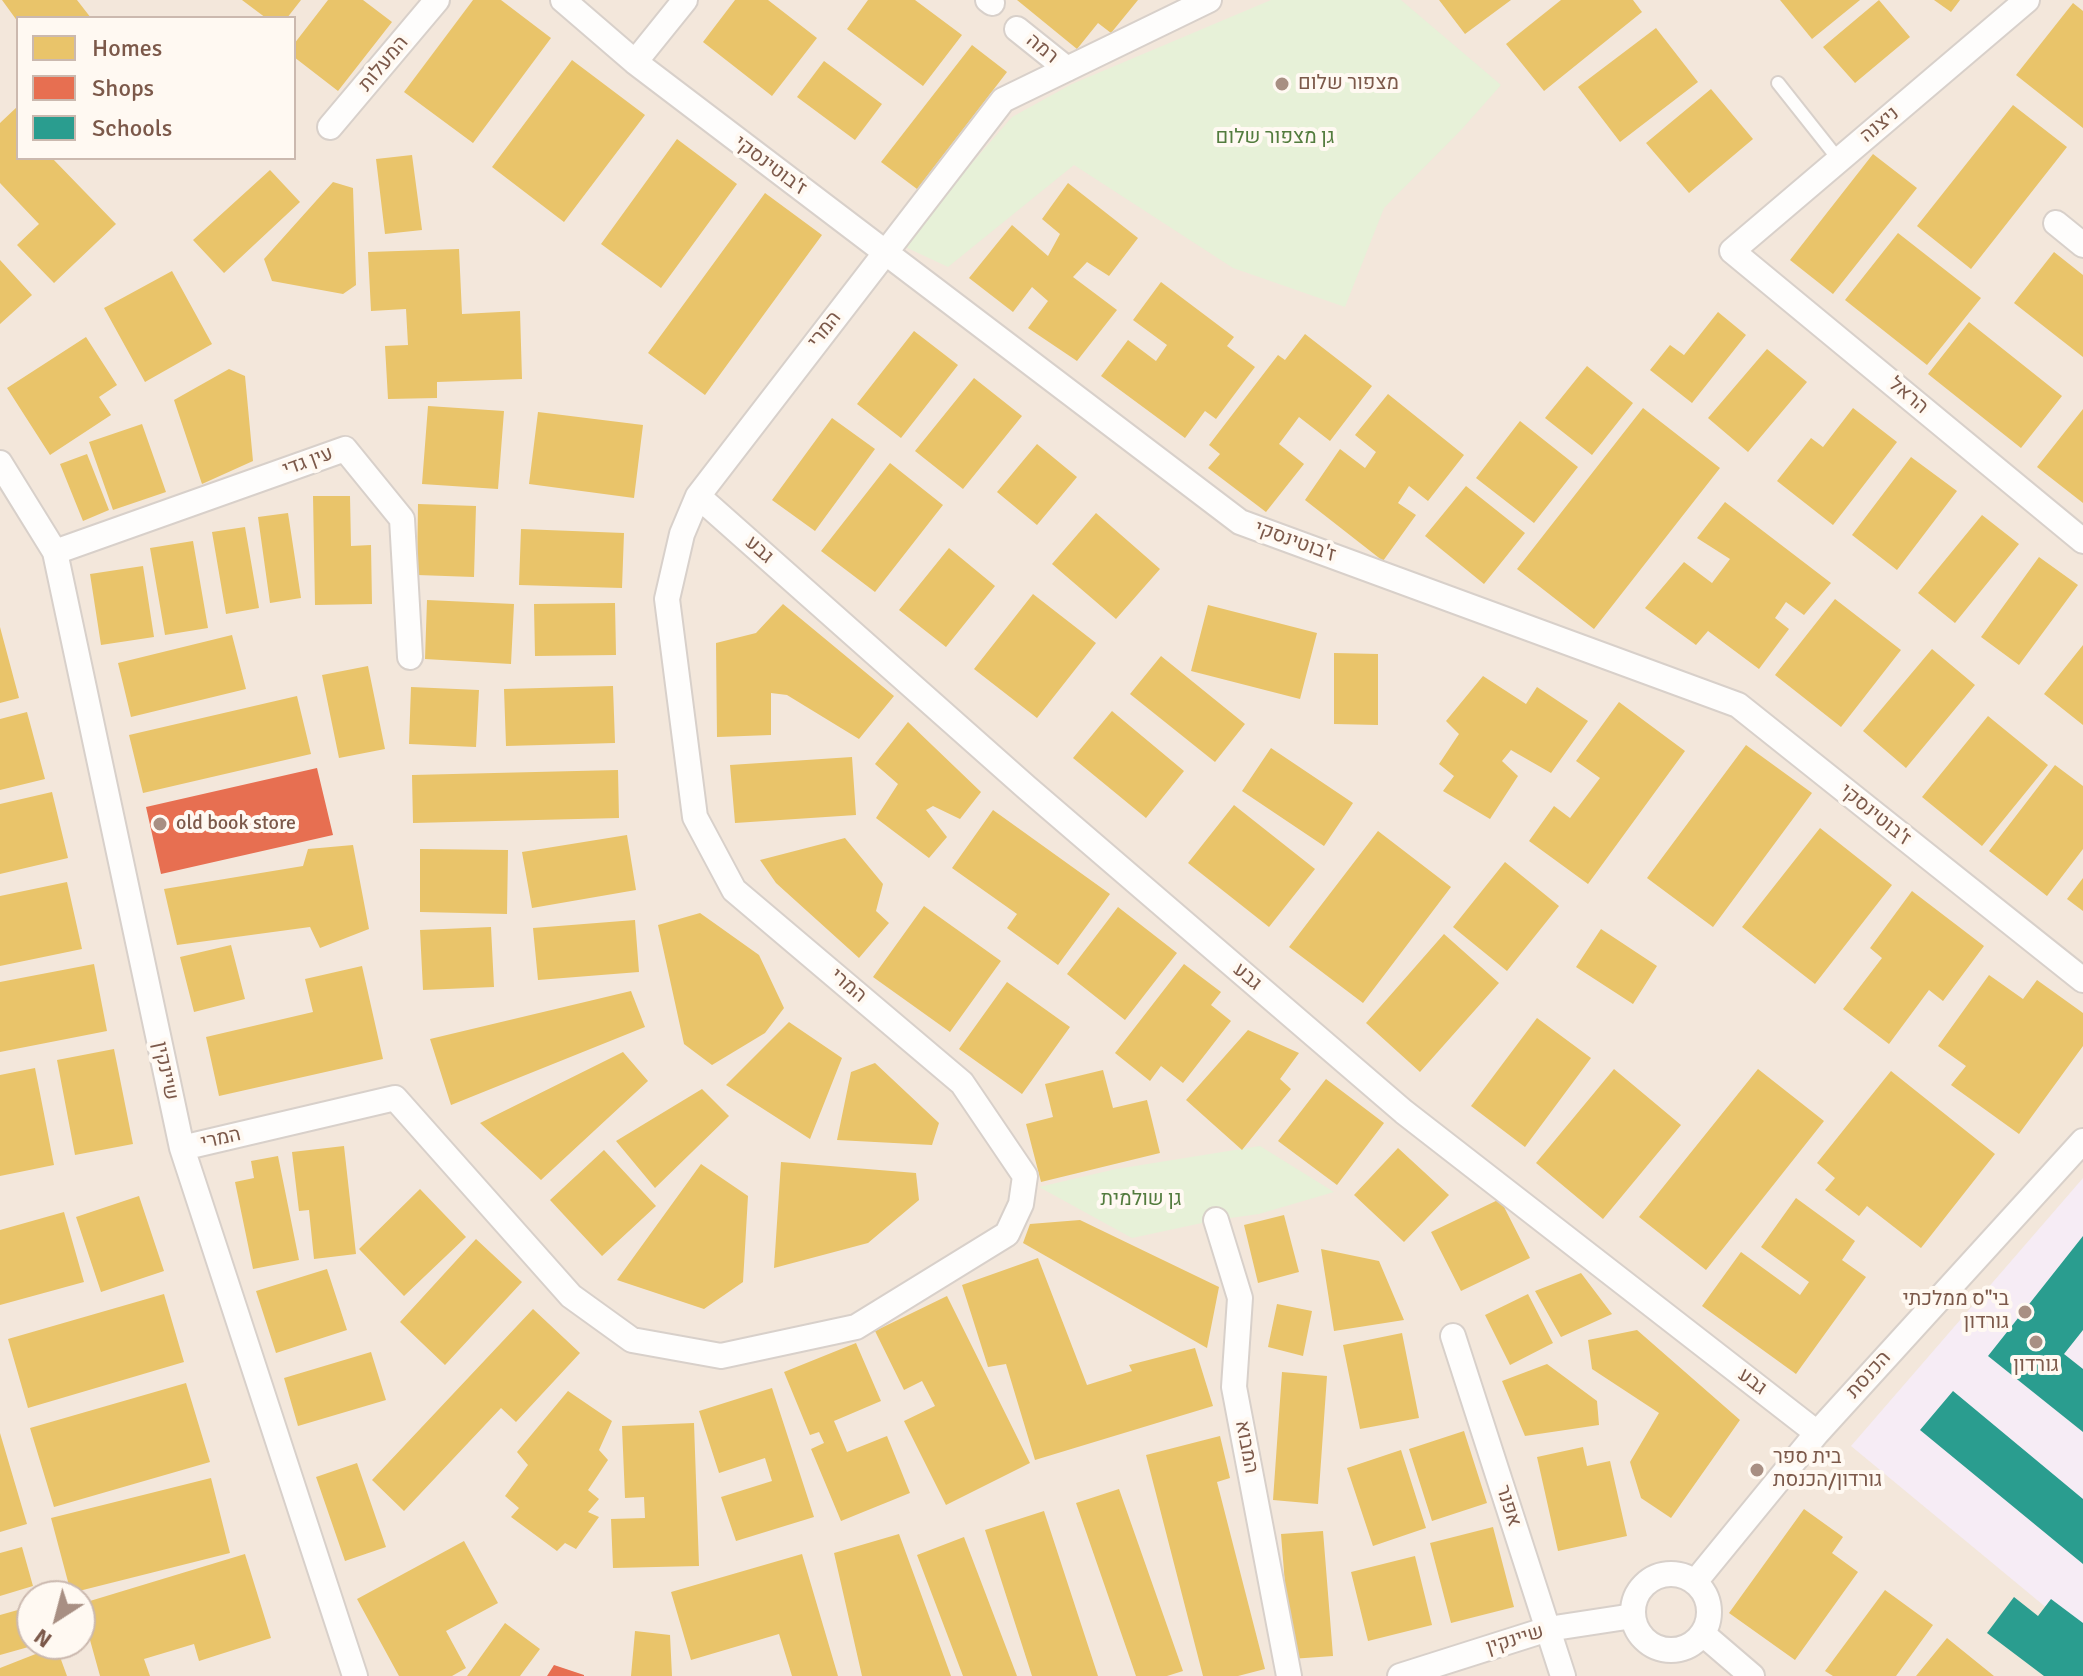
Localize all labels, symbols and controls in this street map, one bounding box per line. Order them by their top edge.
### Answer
legend [16,16,296,160]
street label: רמה [1021,29,1063,69]
street label: המעלות [354,32,414,96]
text: Homes [92,33,162,63]
place label: מצפור שלום [1298,72,1399,96]
text: Shops [92,73,154,103]
marker: מצפור שלום [1273,75,1291,93]
street label: ניצנה [1856,102,1904,148]
text: Schools [92,113,172,143]
park label: גן מצפור שלום [1216,126,1334,150]
street label: ז'בוטינסקי [729,131,811,201]
street label: המרי [803,307,847,353]
street label: הראל [1883,372,1933,420]
street label: עין גדי [279,442,337,482]
street label: ז'בוטינסקי [1251,516,1339,568]
street label: גבע [740,531,778,569]
street label: ז'בוטינסקי [1835,779,1915,851]
place label: old book store [176,812,296,836]
marker: old book store [151,815,169,833]
street label: גבע [1228,958,1266,996]
street label: המרי [825,964,871,1008]
street label: שיינקין [147,1039,183,1103]
street label: המרי [199,1123,243,1155]
park label: גן שולמית [1100,1188,1182,1212]
place label: בי"ס ממלכתי גורדון [1903,1288,2009,1335]
marker: בי"ס ממלכתי גורדון [2016,1303,2034,1321]
marker: גורדון [2027,1333,2045,1351]
street label: הכנסת [1842,1347,1896,1403]
place label: גורדון [2013,1354,2059,1378]
street label: גבע [1733,1363,1771,1401]
street label: המבוא [1229,1418,1263,1476]
place label: בית ספר גורדון/הכנסת [1773,1446,1882,1493]
marker: בית ספר גורדון/הכנסת [1748,1461,1766,1479]
street label: אפנר [1490,1482,1526,1530]
north arrow [16,1580,96,1660]
street label: שיינקין [1483,1620,1547,1660]
text: N [29,1623,57,1654]

